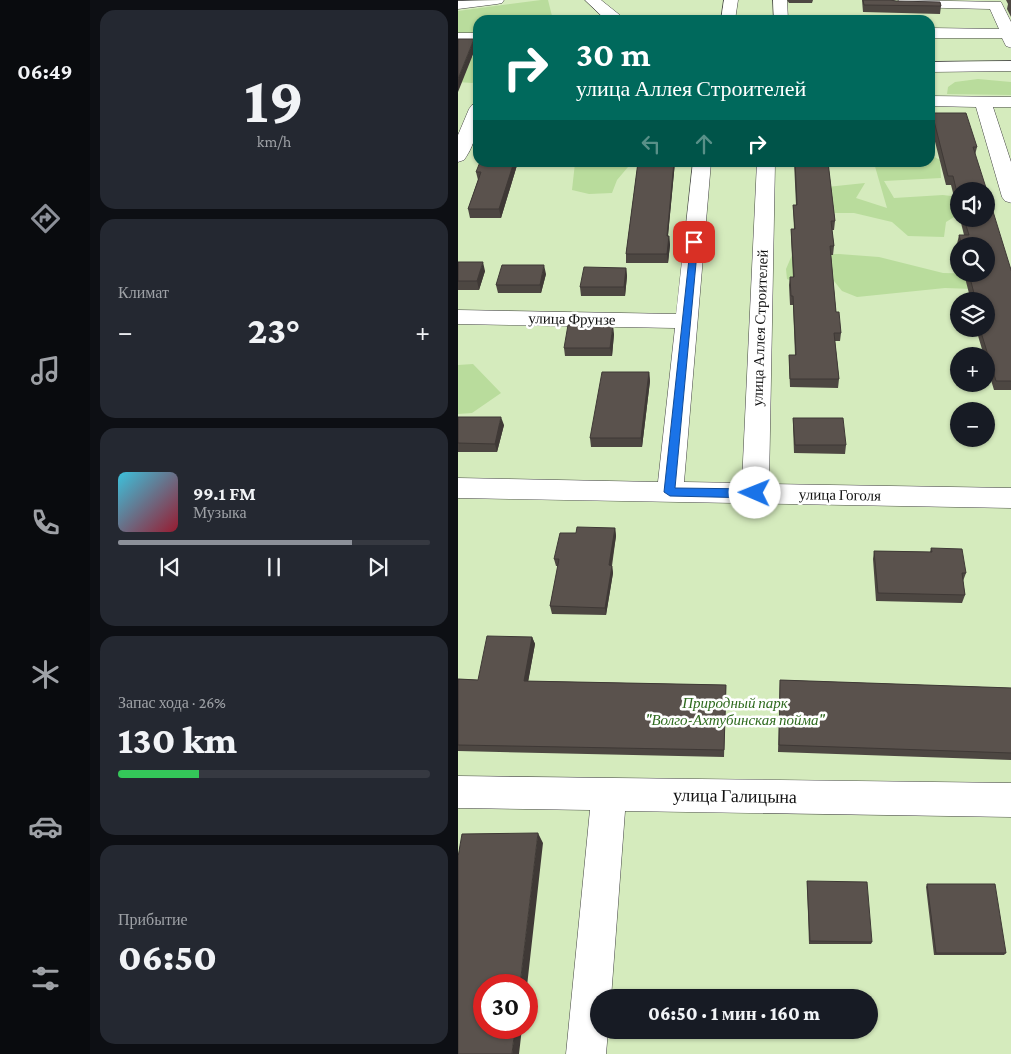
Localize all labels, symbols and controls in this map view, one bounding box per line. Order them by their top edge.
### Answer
icon: right [493,35,558,100]
text: 30 m [576,35,651,74]
text: 06:49 [17,59,73,84]
text: 19 [244,64,304,136]
text: улица Аллея Строителей [576,76,806,101]
icon: left [637,130,665,158]
icon: ahead [690,130,718,158]
icon: right [743,130,771,158]
text: km/h [257,133,291,150]
map controls [950,182,995,447]
button: sound [950,182,995,227]
icon: directions [28,201,63,236]
pin [673,221,715,263]
icon: arrive [680,228,708,256]
button: search [950,237,995,282]
street label: улица Аллея Строителей [749,249,771,407]
text: Климат [118,284,169,301]
button: layers [950,292,995,337]
text: 23° [247,309,301,351]
street label: улица Фрунзе [528,310,616,328]
text: − [118,316,133,347]
text: + [415,316,430,347]
button: + [950,347,995,392]
icon: music [28,353,63,388]
button: − [950,402,995,447]
position arrow [728,466,780,518]
text: 99.1 FM [193,483,256,504]
street label: улица Гоголя [799,486,881,504]
text: Музыка [193,504,247,521]
icon: phone [28,505,63,540]
icon: previous [156,553,184,581]
icon: pause [260,553,288,581]
icon: next [364,553,392,581]
icon: climate [28,657,63,692]
text: Запас хода · 26% [118,694,226,711]
park label: Природный парк "Волго-Ахтубинская пойма" [645,695,826,728]
text: 130 km [118,719,237,761]
street label: улица Галицына [673,785,797,807]
icon: car [28,809,63,844]
text: Прибытие [118,911,188,928]
text: 06:50 [118,936,217,978]
icon: filters [28,961,63,996]
speed limit sign: 30 [473,974,538,1039]
text: 06:50 · 1 мин · 160 m [648,1003,820,1024]

